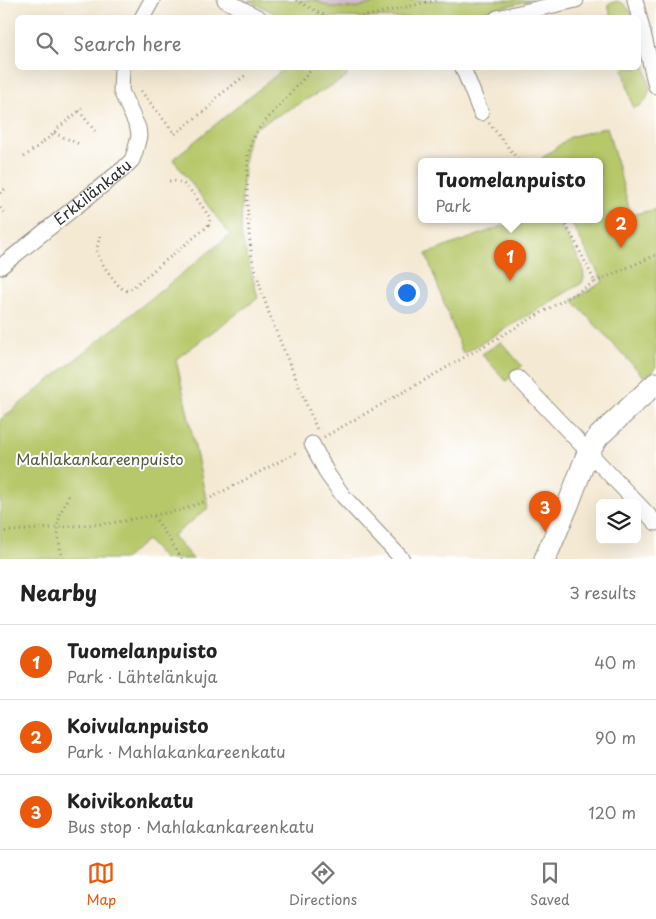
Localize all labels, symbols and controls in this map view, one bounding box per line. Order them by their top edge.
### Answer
search box [15,15,641,70]
icon: search [33,29,61,57]
text: Search here [73,29,182,57]
street label: Erkkilänkatu [48,154,136,230]
popup [418,158,603,223]
text: Tuomelanpuisto [435,165,586,193]
text: Park [435,193,471,217]
pin: 2 [605,207,637,248]
pin: 1 [494,240,526,281]
your location [394,280,420,306]
park label: Mahlakankareenpuisto [16,447,184,470]
pin: 3 [529,491,561,532]
map controls [596,499,641,544]
button: layers [596,499,641,544]
text: Nearby [20,576,97,608]
text: 3 results [569,580,636,604]
text: Tuomelanpuisto [67,636,217,664]
text: 1 [32,650,40,674]
text: 40 m [594,650,636,674]
text: Park · Lähtelänkuja [67,664,218,688]
text: Koivulanpuisto [67,711,208,739]
text: 2 [30,725,42,749]
text: 90 m [595,725,636,749]
text: Park · Mahlakankareenkatu [67,739,286,763]
text: Koivikonkatu [67,786,194,814]
text: 3 [31,800,41,824]
text: 120 m [589,800,636,824]
text: Bus stop · Mahlakankareenkatu [67,814,314,838]
tab: Map [86,859,116,910]
tab: Directions [289,859,357,910]
tab: Saved [530,859,570,910]

